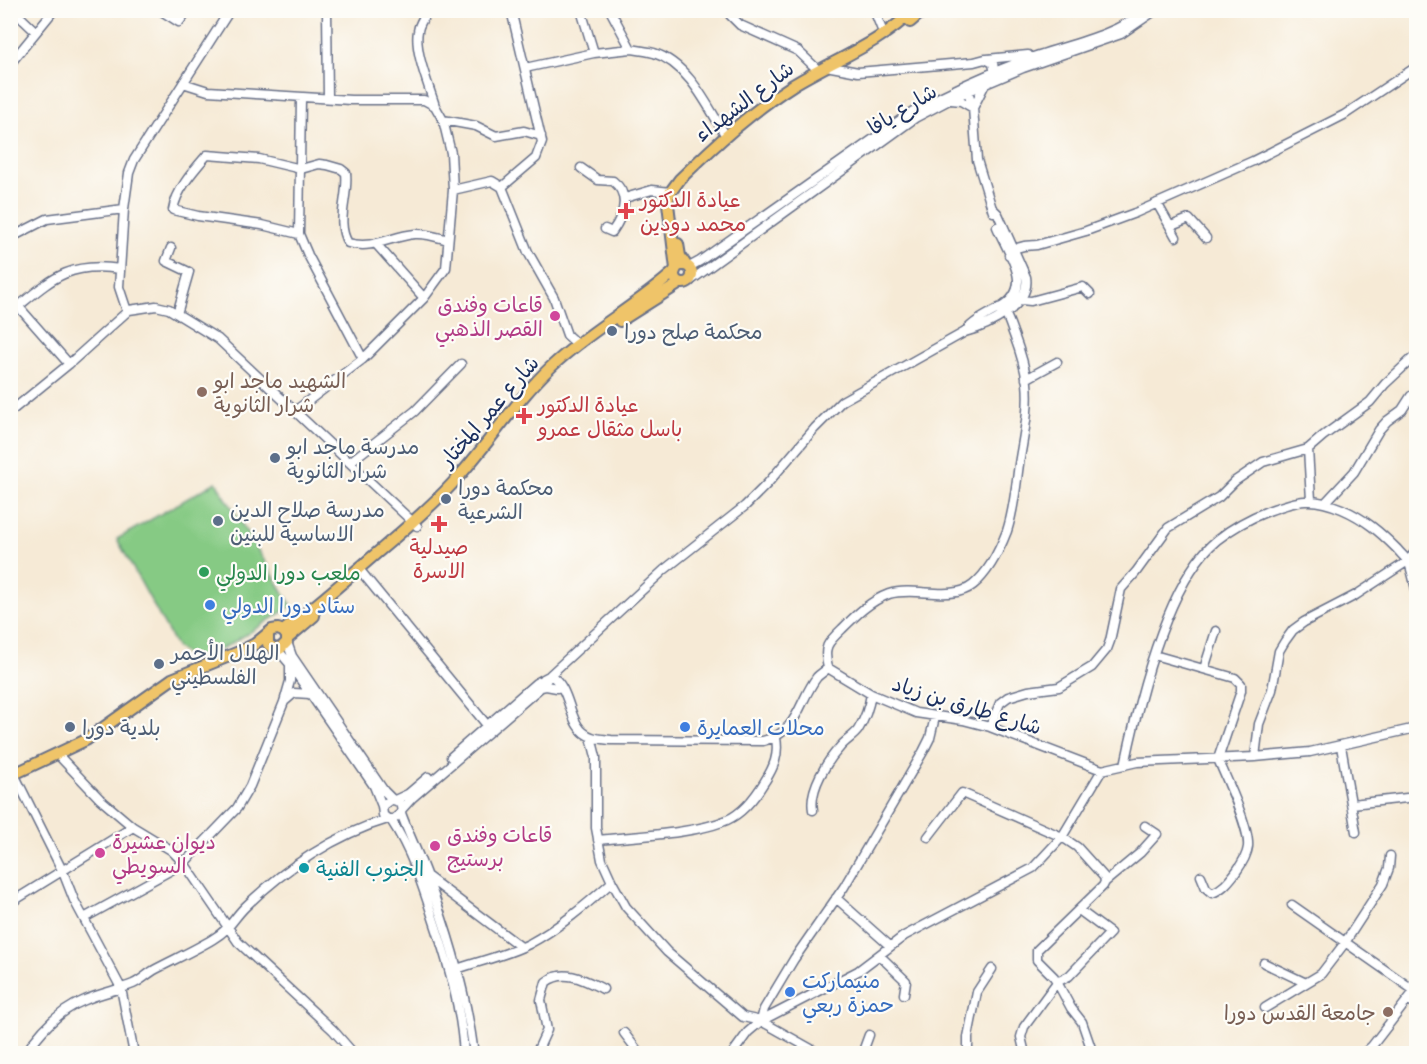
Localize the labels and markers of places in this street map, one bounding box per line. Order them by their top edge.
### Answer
place label: عيادة الدكتور محمد دودين [638,186,746,237]
marker: عيادة الدكتور محمد دودين [617,202,635,220]
place label: قاعات وفندق القصر الذهبي [435,291,543,348]
marker: قاعات وفندق القصر الذهبي [548,309,562,323]
place label: محكمة صلح دورا [624,318,763,346]
marker: محكمة صلح دورا [605,324,619,338]
place label: الشهيد ماجد ابو شرار الثانوية [212,367,346,419]
marker: الشهيد ماجد ابو شرار الثانوية [195,385,209,399]
place label: عيادة الدكتور باسل مثقال عمرو [536,391,682,442]
marker: عيادة الدكتور باسل مثقال عمرو [515,407,533,425]
place label: مدرسة ماجد ابو شرار الثانوية [285,433,419,485]
marker: مدرسة ماجد ابو شرار الثانوية [268,451,282,465]
place label: محكمة دورا الشرعية [458,474,554,525]
marker: محكمة دورا الشرعية [439,492,453,506]
place label: مدرسة صلاح الدين الاساسية للبنين [230,496,385,547]
marker: مدرسة صلاح الدين الاساسية للبنين [211,514,225,528]
marker: صيدلية الاسرة [432,517,446,531]
place label: صيدلية الاسرة [409,533,469,584]
place label: ملعب دورا الدولي [216,559,361,592]
marker: ملعب دورا الدولي [197,565,211,579]
place label: ستاد دورا الدولي [222,592,355,625]
marker: ستاد دورا الدولي [203,598,217,612]
place label: الهلال الأحمر الفلسطيني [169,639,280,696]
marker: الهلال الأحمر الفلسطيني [152,657,166,671]
place label: بلدية دورا [82,714,161,741]
place label: محلات العمايرة [697,714,825,741]
marker: بلدية دورا [63,720,77,734]
marker: محلات العمايرة [678,720,692,734]
place label: قاعات وفندق برستيج [447,821,553,873]
place label: ديوان عشيرة السويطي [112,828,216,885]
marker: قاعات وفندق برستيج [428,839,442,853]
marker: ديوان عشيرة السويطي [93,846,107,860]
place label: الجنوب الفنية [316,855,424,882]
marker: الجنوب الفنية [297,861,311,875]
place label: منيماركت حمزة ربعي [802,967,894,1024]
marker: منيماركت حمزة ربعي [783,985,797,999]
place label: جامعة القدس دورا [1224,999,1376,1026]
marker: جامعة القدس دورا [1381,1005,1395,1019]

